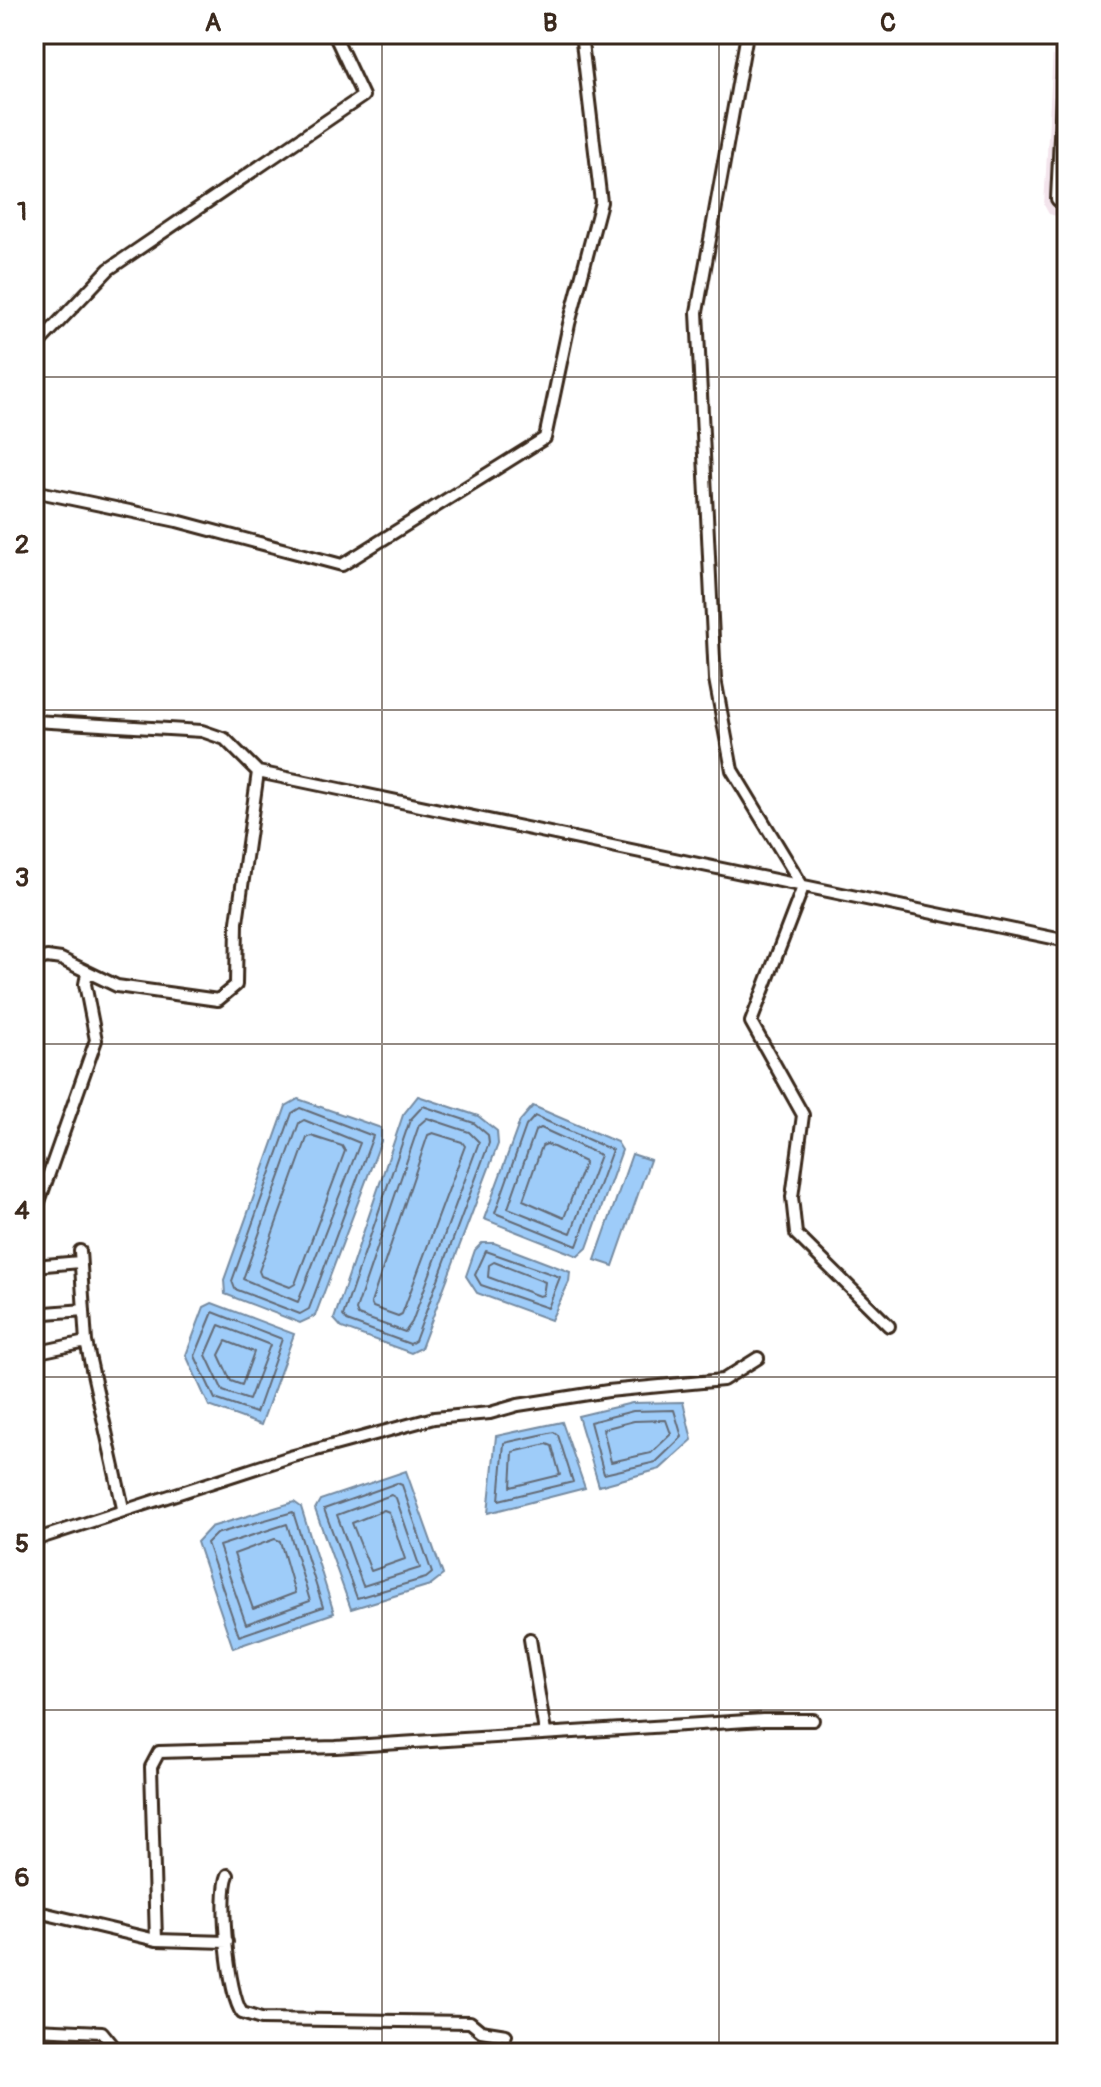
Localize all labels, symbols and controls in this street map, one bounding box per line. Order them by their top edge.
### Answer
text: A [205,7,222,39]
text: B [543,7,557,39]
text: C [880,7,896,39]
text: 1 [17,196,27,228]
text: 2 [15,529,29,561]
text: 3 [15,862,29,894]
text: 4 [14,1195,30,1227]
text: 5 [15,1528,29,1560]
text: 6 [14,1862,30,1894]

